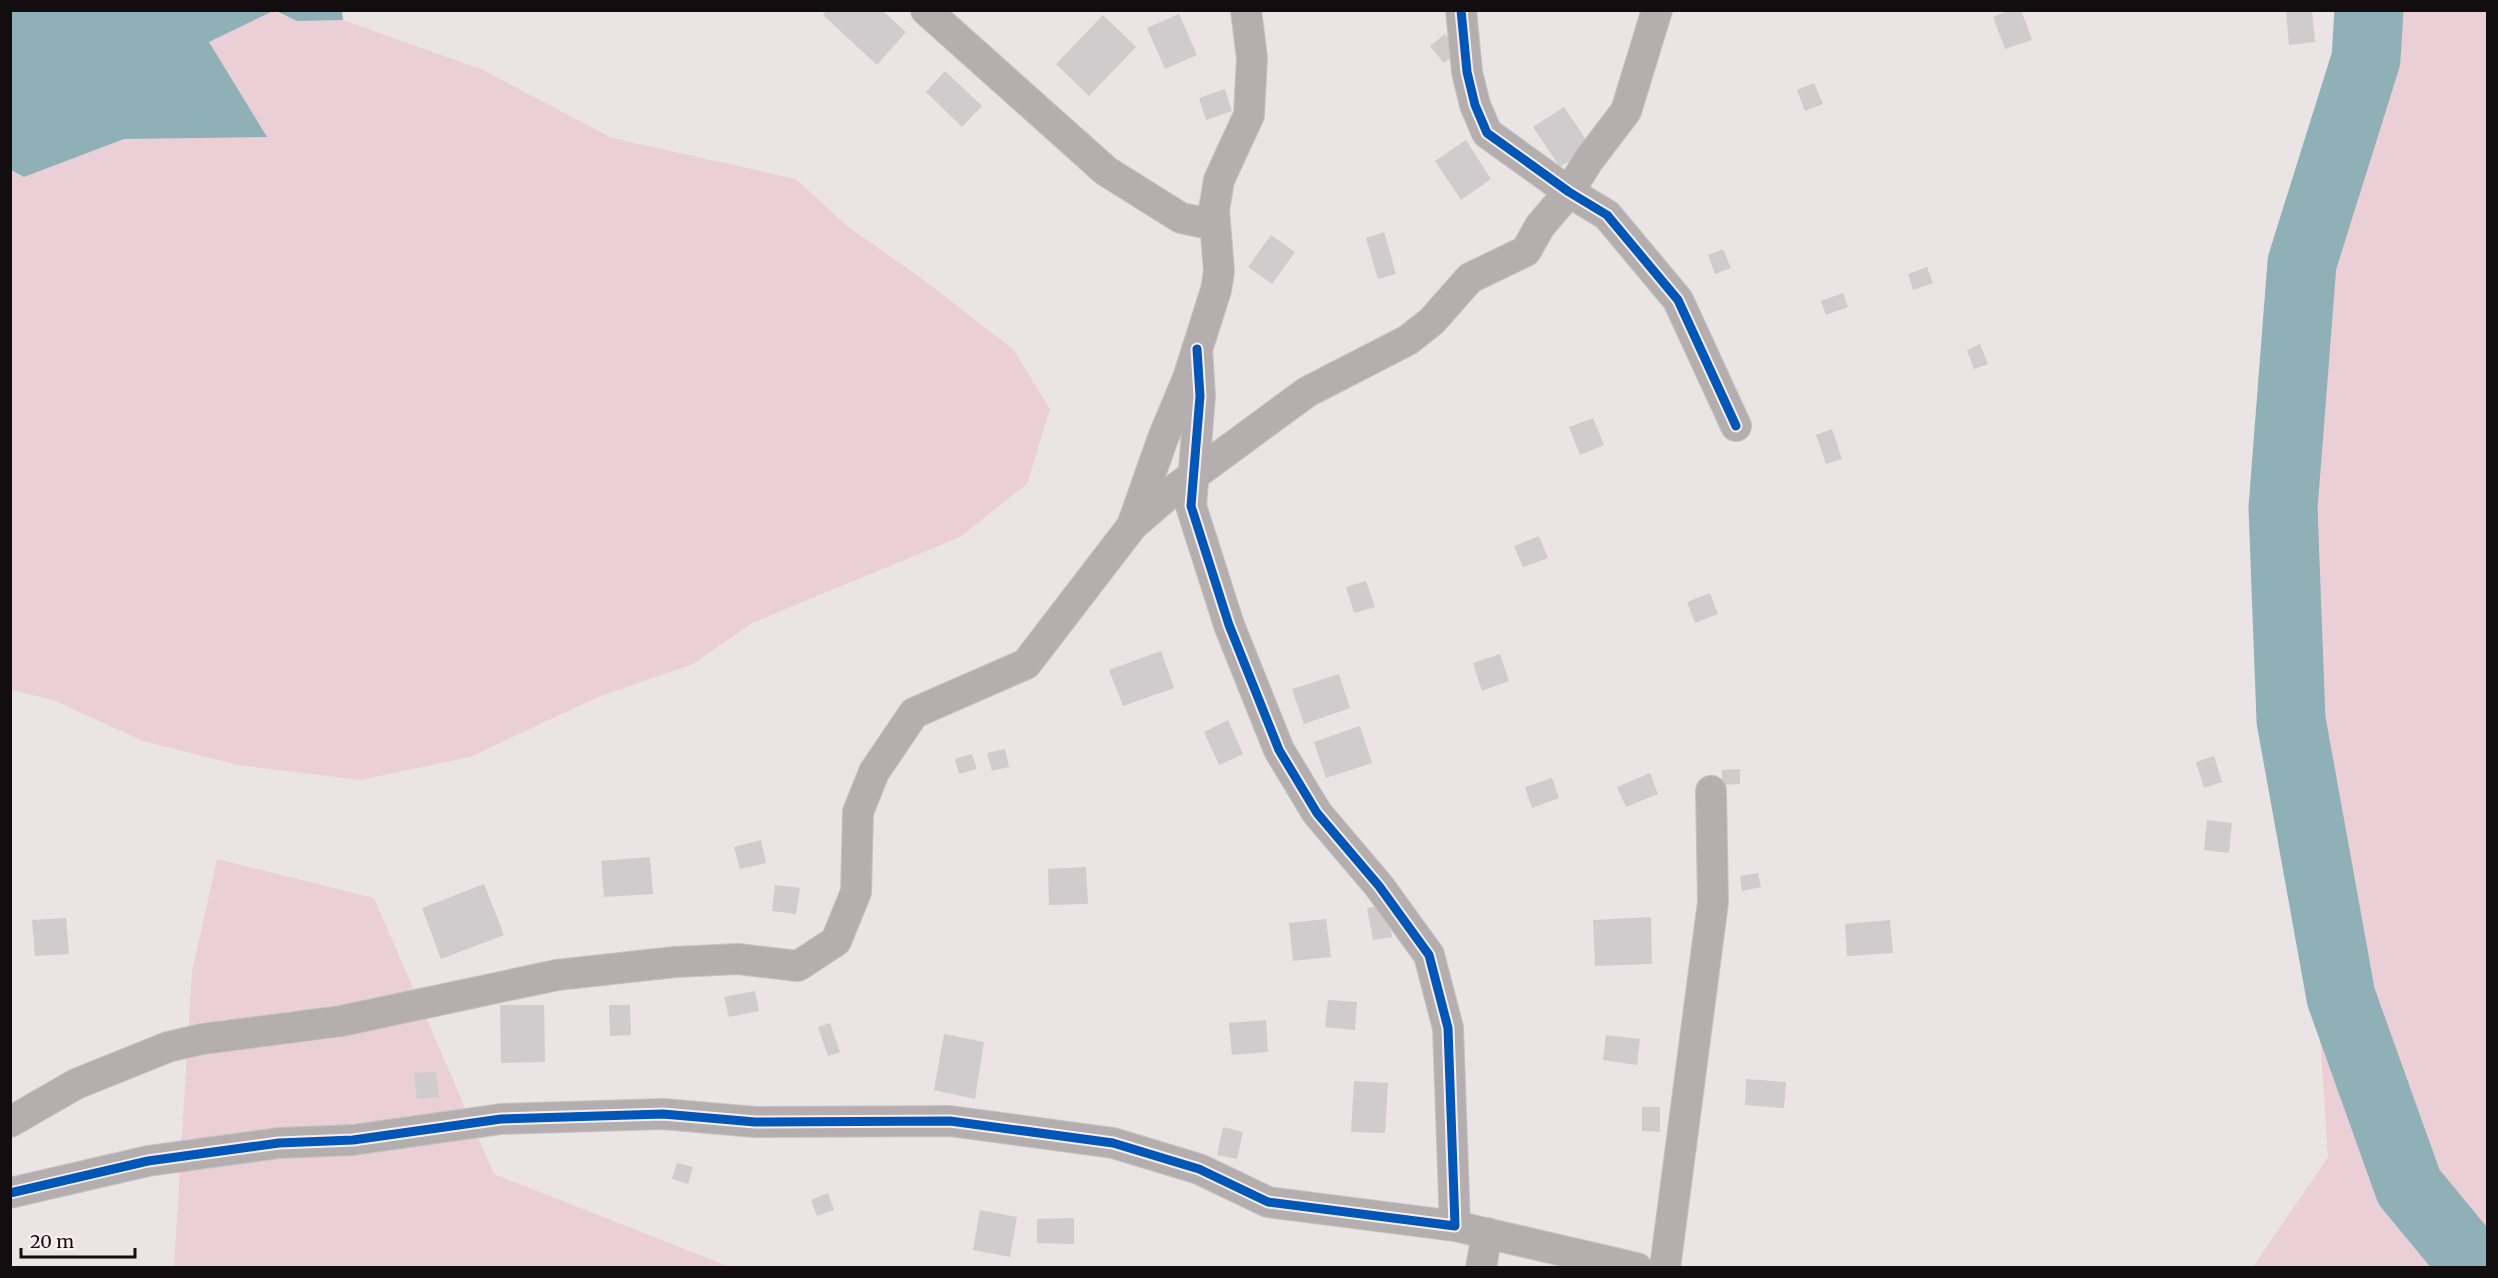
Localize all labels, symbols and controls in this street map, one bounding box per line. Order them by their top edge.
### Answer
scale bar [21,1221,135,1259]
text: 20 m [30,1230,74,1253]

